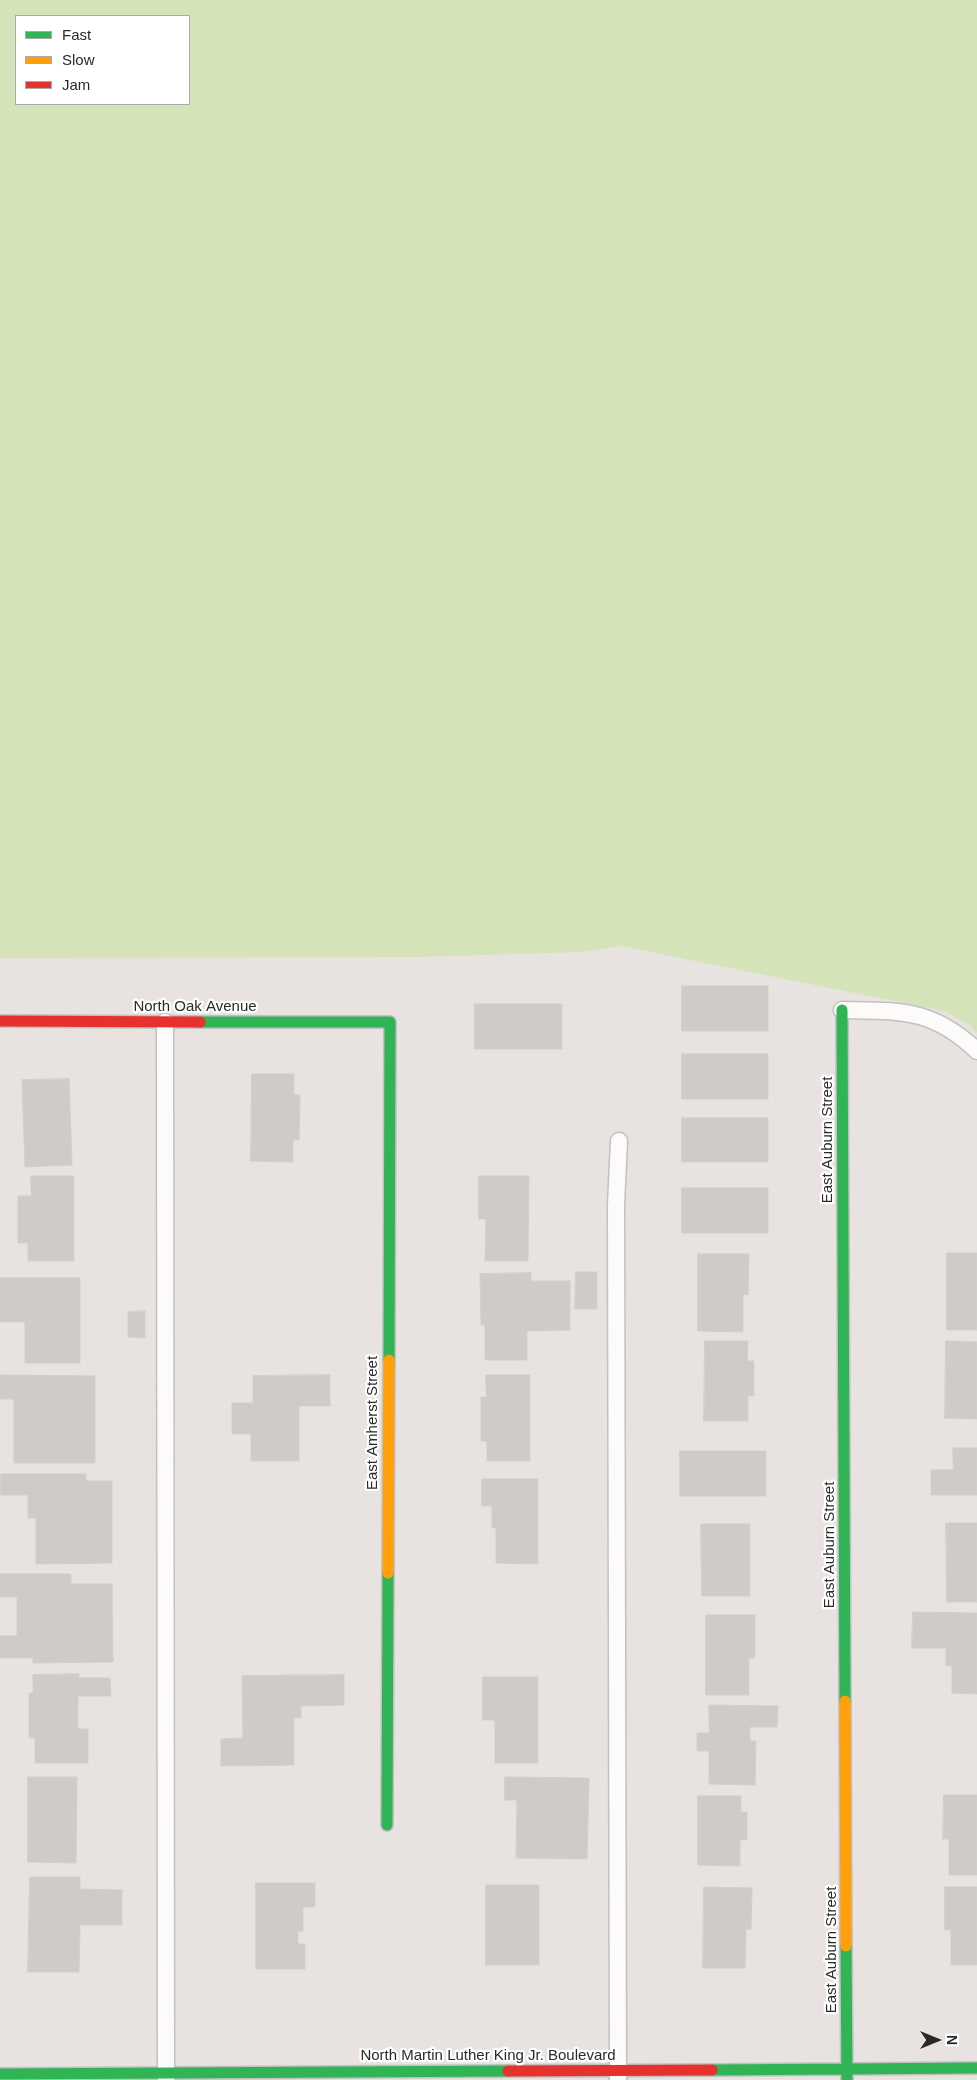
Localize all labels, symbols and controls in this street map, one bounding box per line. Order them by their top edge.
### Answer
legend [15,15,190,105]
text: Fast [62,26,91,43]
text: Slow [62,51,95,68]
text: Jam [62,76,90,93]
street label: North Oak Avenue [133,998,257,1016]
street label: East Auburn Street [819,1077,837,1203]
street label: East Amherst Street [364,1356,382,1490]
street label: East Auburn Street [821,1482,839,1608]
street label: East Auburn Street [823,1887,841,2013]
north arrow [912,2015,962,2065]
text: N [944,2035,960,2045]
street label: North Martin Luther King Jr. Boulevard [360,2047,616,2065]

